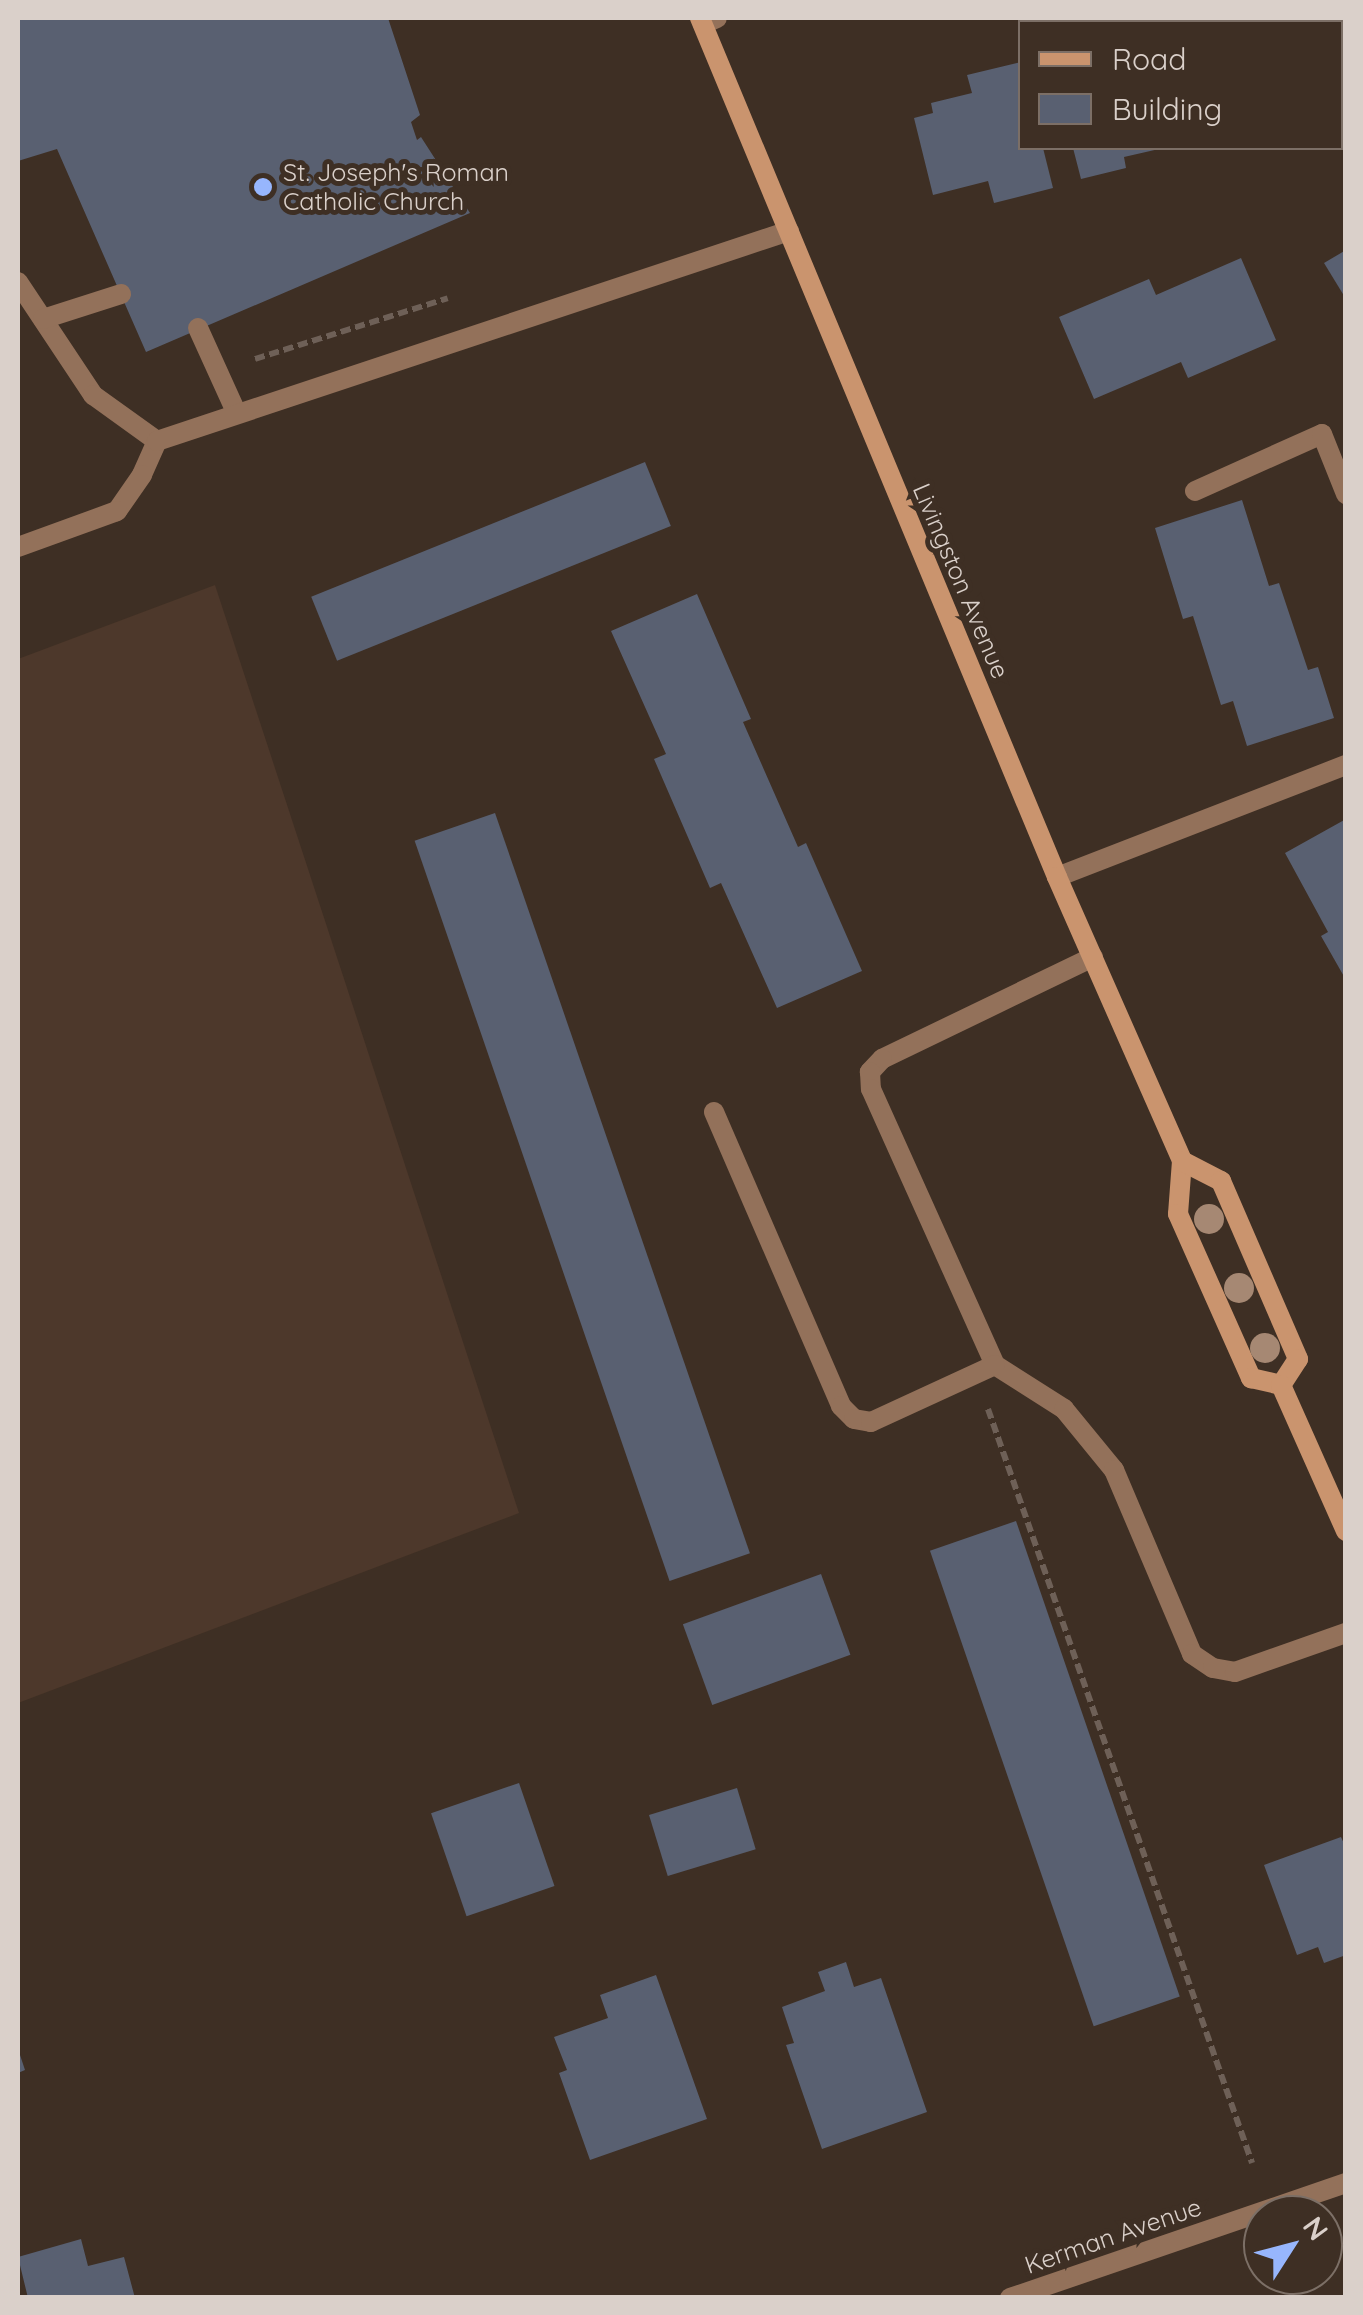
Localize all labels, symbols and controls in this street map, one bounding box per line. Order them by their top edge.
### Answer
legend [1018,20,1343,150]
text: Road [1112,40,1186,78]
text: Building [1112,90,1222,128]
place label: St. Joseph's Roman Catholic Church [283,158,509,217]
marker: St. Joseph's Roman Catholic Church [252,176,274,198]
street label: Livingston Avenue [906,479,1016,683]
street label: Kerman Avenue [1021,2192,1205,2280]
north arrow [1243,2195,1343,2295]
text: N [1296,2210,1336,2247]

